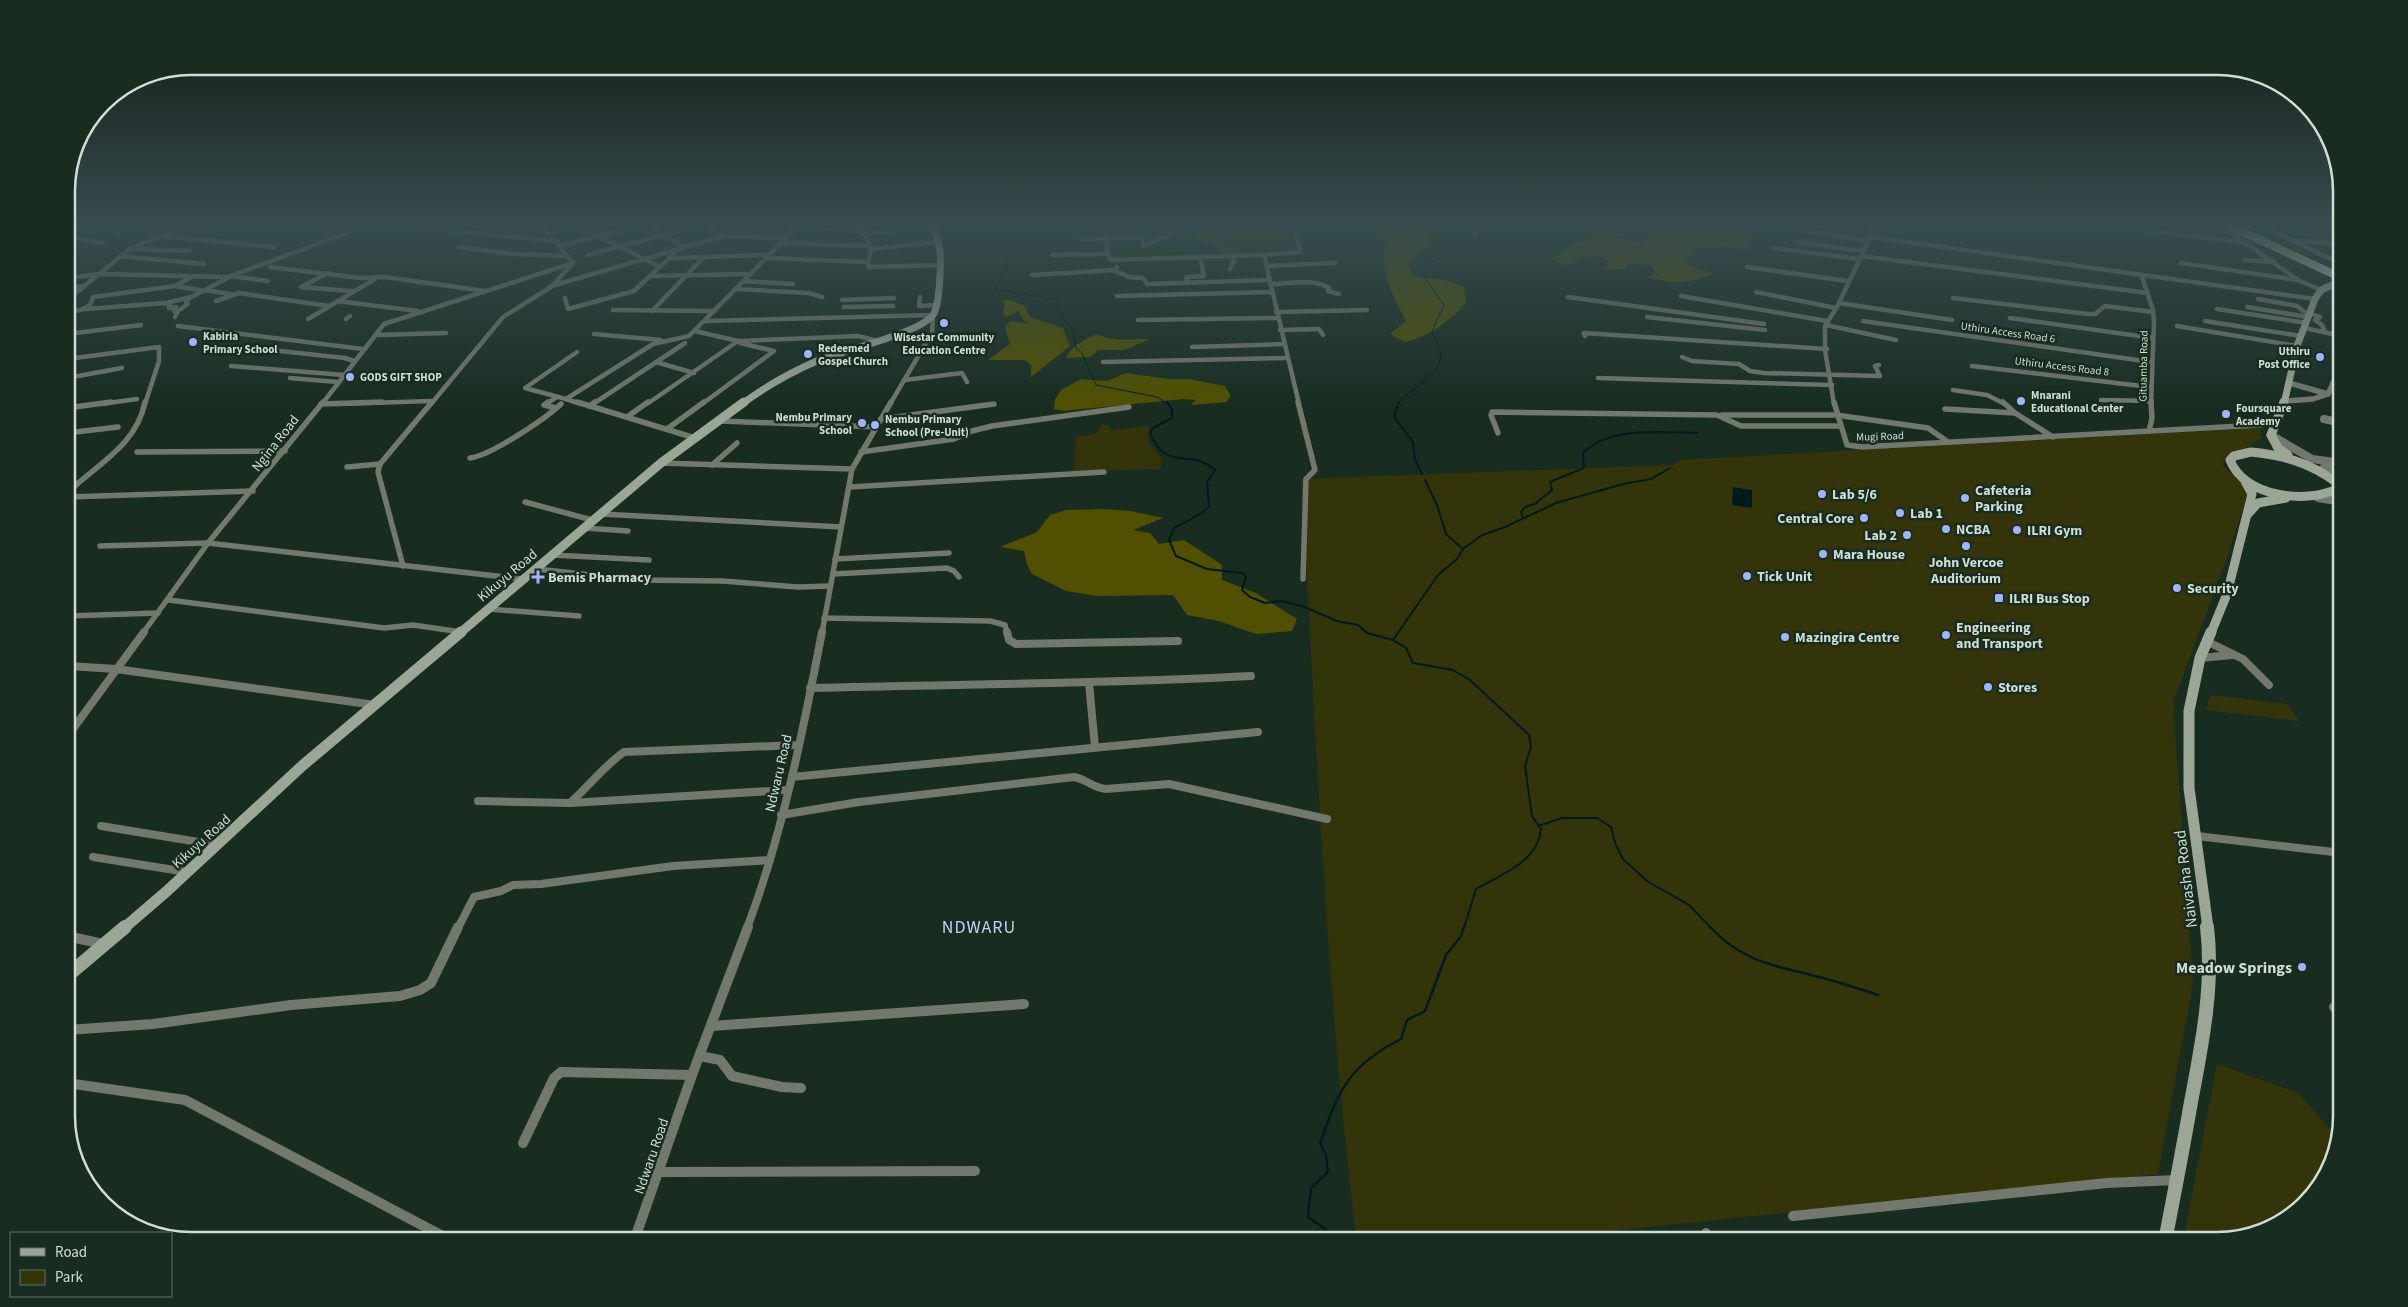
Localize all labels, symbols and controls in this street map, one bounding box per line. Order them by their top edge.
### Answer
marker: Wisestar Community Education Centre [938,317,950,329]
street label: Uthiru Access Road 6 [1960,318,2057,347]
place label: Kabiria Primary School [203,329,278,357]
place label: Wisestar Community Education Centre [894,330,994,358]
street label: Gituamba Road [2135,330,2152,402]
marker: Kabiria Primary School [187,336,199,348]
place label: Redeemed Gospel Church [818,341,888,369]
place label: Uthiru Post Office [2258,344,2310,372]
marker: Redeemed Gospel Church [802,348,814,360]
marker: Uthiru Post Office [2314,351,2326,363]
street label: Uthiru Access Road 8 [2014,353,2111,380]
place label: GODS GIFT SHOP [360,370,442,385]
marker: GODS GIFT SHOP [344,371,356,383]
place label: Mnarani Educational Center [2031,388,2124,416]
marker: Mnarani Educational Center [2015,395,2027,407]
place label: Foursquare Academy [2235,401,2292,429]
marker: Foursquare Academy [2220,408,2232,420]
place label: Nembu Primary School [775,410,853,438]
street label: Ngina Road [247,411,304,476]
place label: Nembu Primary School (Pre-Unit) [885,412,969,440]
marker: Nembu Primary School [856,417,868,429]
marker: Nembu Primary School (Pre-Unit) [869,419,881,431]
street label: Mugi Road [1856,428,1904,445]
place label: Cafeteria Parking [1975,481,2031,517]
place label: Lab 5/6 [1832,485,1877,505]
marker: Lab 5/6 [1816,488,1828,500]
marker: Cafeteria Parking [1959,492,1971,504]
place label: Lab 1 [1910,504,1943,524]
marker: Lab 1 [1894,507,1906,519]
place label: Central Core [1777,509,1854,529]
marker: Central Core [1858,512,1870,524]
place label: NCBA [1956,520,1991,540]
place label: ILRI Gym [2027,521,2082,541]
marker: NCBA [1940,523,1952,535]
marker: ILRI Gym [2011,524,2023,536]
place label: Lab 2 [1864,526,1897,546]
marker: Lab 2 [1901,529,1913,541]
marker: John Vercoe Auditorium [1960,540,1972,552]
street label: Kikuyu Road [473,545,542,607]
place label: Mara House [1833,545,1905,565]
marker: Mara House [1817,548,1829,560]
place label: John Vercoe Auditorium [1928,553,2004,589]
place label: Tick Unit [1757,567,1813,587]
place label: Bemis Pharmacy [548,568,652,588]
marker: Tick Unit [1741,570,1753,582]
marker: Bemis Pharmacy [532,571,544,583]
place label: Security [2187,579,2239,599]
marker: Security [2171,582,2183,594]
place label: ILRI Bus Stop [2009,589,2090,609]
marker: ILRI Bus Stop [1993,592,2005,604]
place label: Engineering and Transport [1956,618,2044,654]
place label: Mazingira Centre [1795,628,1900,648]
marker: Engineering and Transport [1940,629,1952,641]
marker: Mazingira Centre [1779,631,1791,643]
place label: Stores [1998,678,2037,698]
marker: Stores [1982,681,1994,693]
street label: Ndwaru Road [760,732,798,814]
street label: Kikuyu Road [168,810,235,874]
street label: Naivasha Road [2169,829,2203,929]
district label: NDWARU [942,915,1016,940]
place label: Meadow Springs [2176,957,2292,979]
marker: Meadow Springs [2296,961,2308,973]
street label: Ndwaru Road [630,1116,674,1197]
legend [10,1232,172,1297]
text: Road [55,1242,87,1263]
text: Park [55,1267,84,1288]

